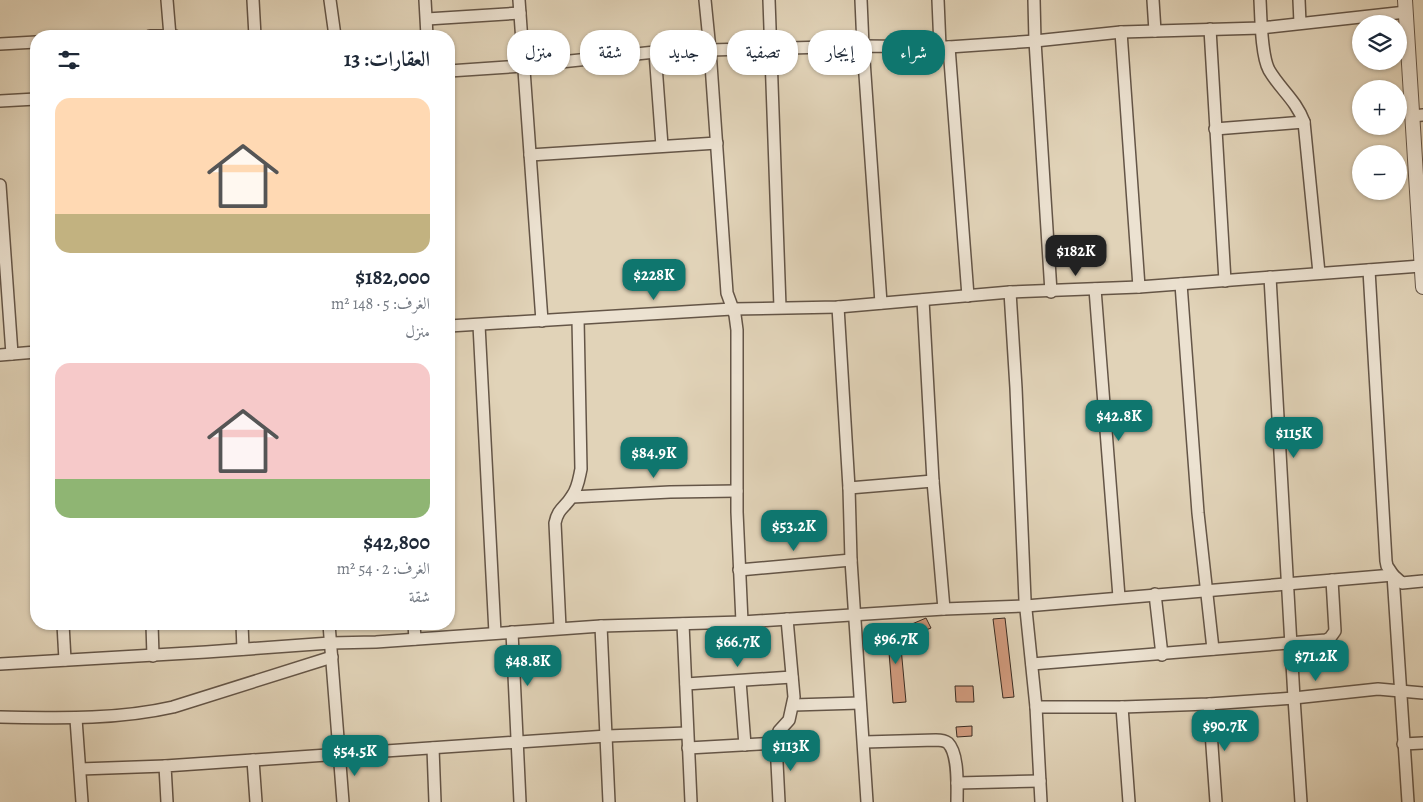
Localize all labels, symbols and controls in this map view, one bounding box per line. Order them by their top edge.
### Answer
map controls [1352,15,1407,200]
button: layers [1352,15,1407,70]
chip: منزل [507,30,570,75]
chip: شقة [580,30,640,75]
chip: جديد [650,30,717,75]
chip: تصفية [727,30,798,75]
chip: إيجار [808,30,872,75]
chip: شراء [882,30,945,75]
text: العقارات: 13 [344,45,430,73]
icon: filters [55,46,83,74]
button: + [1352,80,1407,135]
icon: home [198,131,288,221]
button: − [1352,145,1407,200]
pin: $182K [1041,234,1111,277]
text: $182K [1056,240,1096,262]
pin: $228K [619,258,689,301]
text: $182,000 [355,263,430,291]
text: $228K [633,264,675,286]
text: الغرف: 5 · 148 m² [331,293,430,315]
text: منزل [405,321,430,343]
icon: home [198,396,288,486]
pin: $42.8K [1078,400,1160,442]
text: $42.8K [1096,405,1142,427]
pin: $115K [1259,416,1329,459]
text: $115K [1276,422,1312,444]
pin: $84.9K [613,436,695,479]
text: $84.9K [632,442,676,464]
pin: $53.2K [753,510,835,552]
text: $53.2K [772,515,816,537]
text: $42,800 [363,528,430,556]
text: الغرف: 2 · 54 m² [337,558,430,580]
text: شقة [409,586,430,608]
pin: $96.7K [855,622,937,665]
pin: $66.7K [697,626,779,668]
text: $96.7K [874,628,918,650]
text: $66.7K [716,631,760,653]
pin: $71.2K [1275,640,1357,682]
pin: $48.8K [487,644,569,687]
text: $71.2K [1295,645,1337,667]
text: $48.8K [505,650,551,672]
pin: $90.7K [1184,710,1266,752]
text: $90.7K [1203,715,1247,737]
pin: $113K [756,730,826,772]
pin: $54.5K [314,734,396,777]
text: $113K [773,735,809,757]
text: $54.5K [333,740,377,762]

